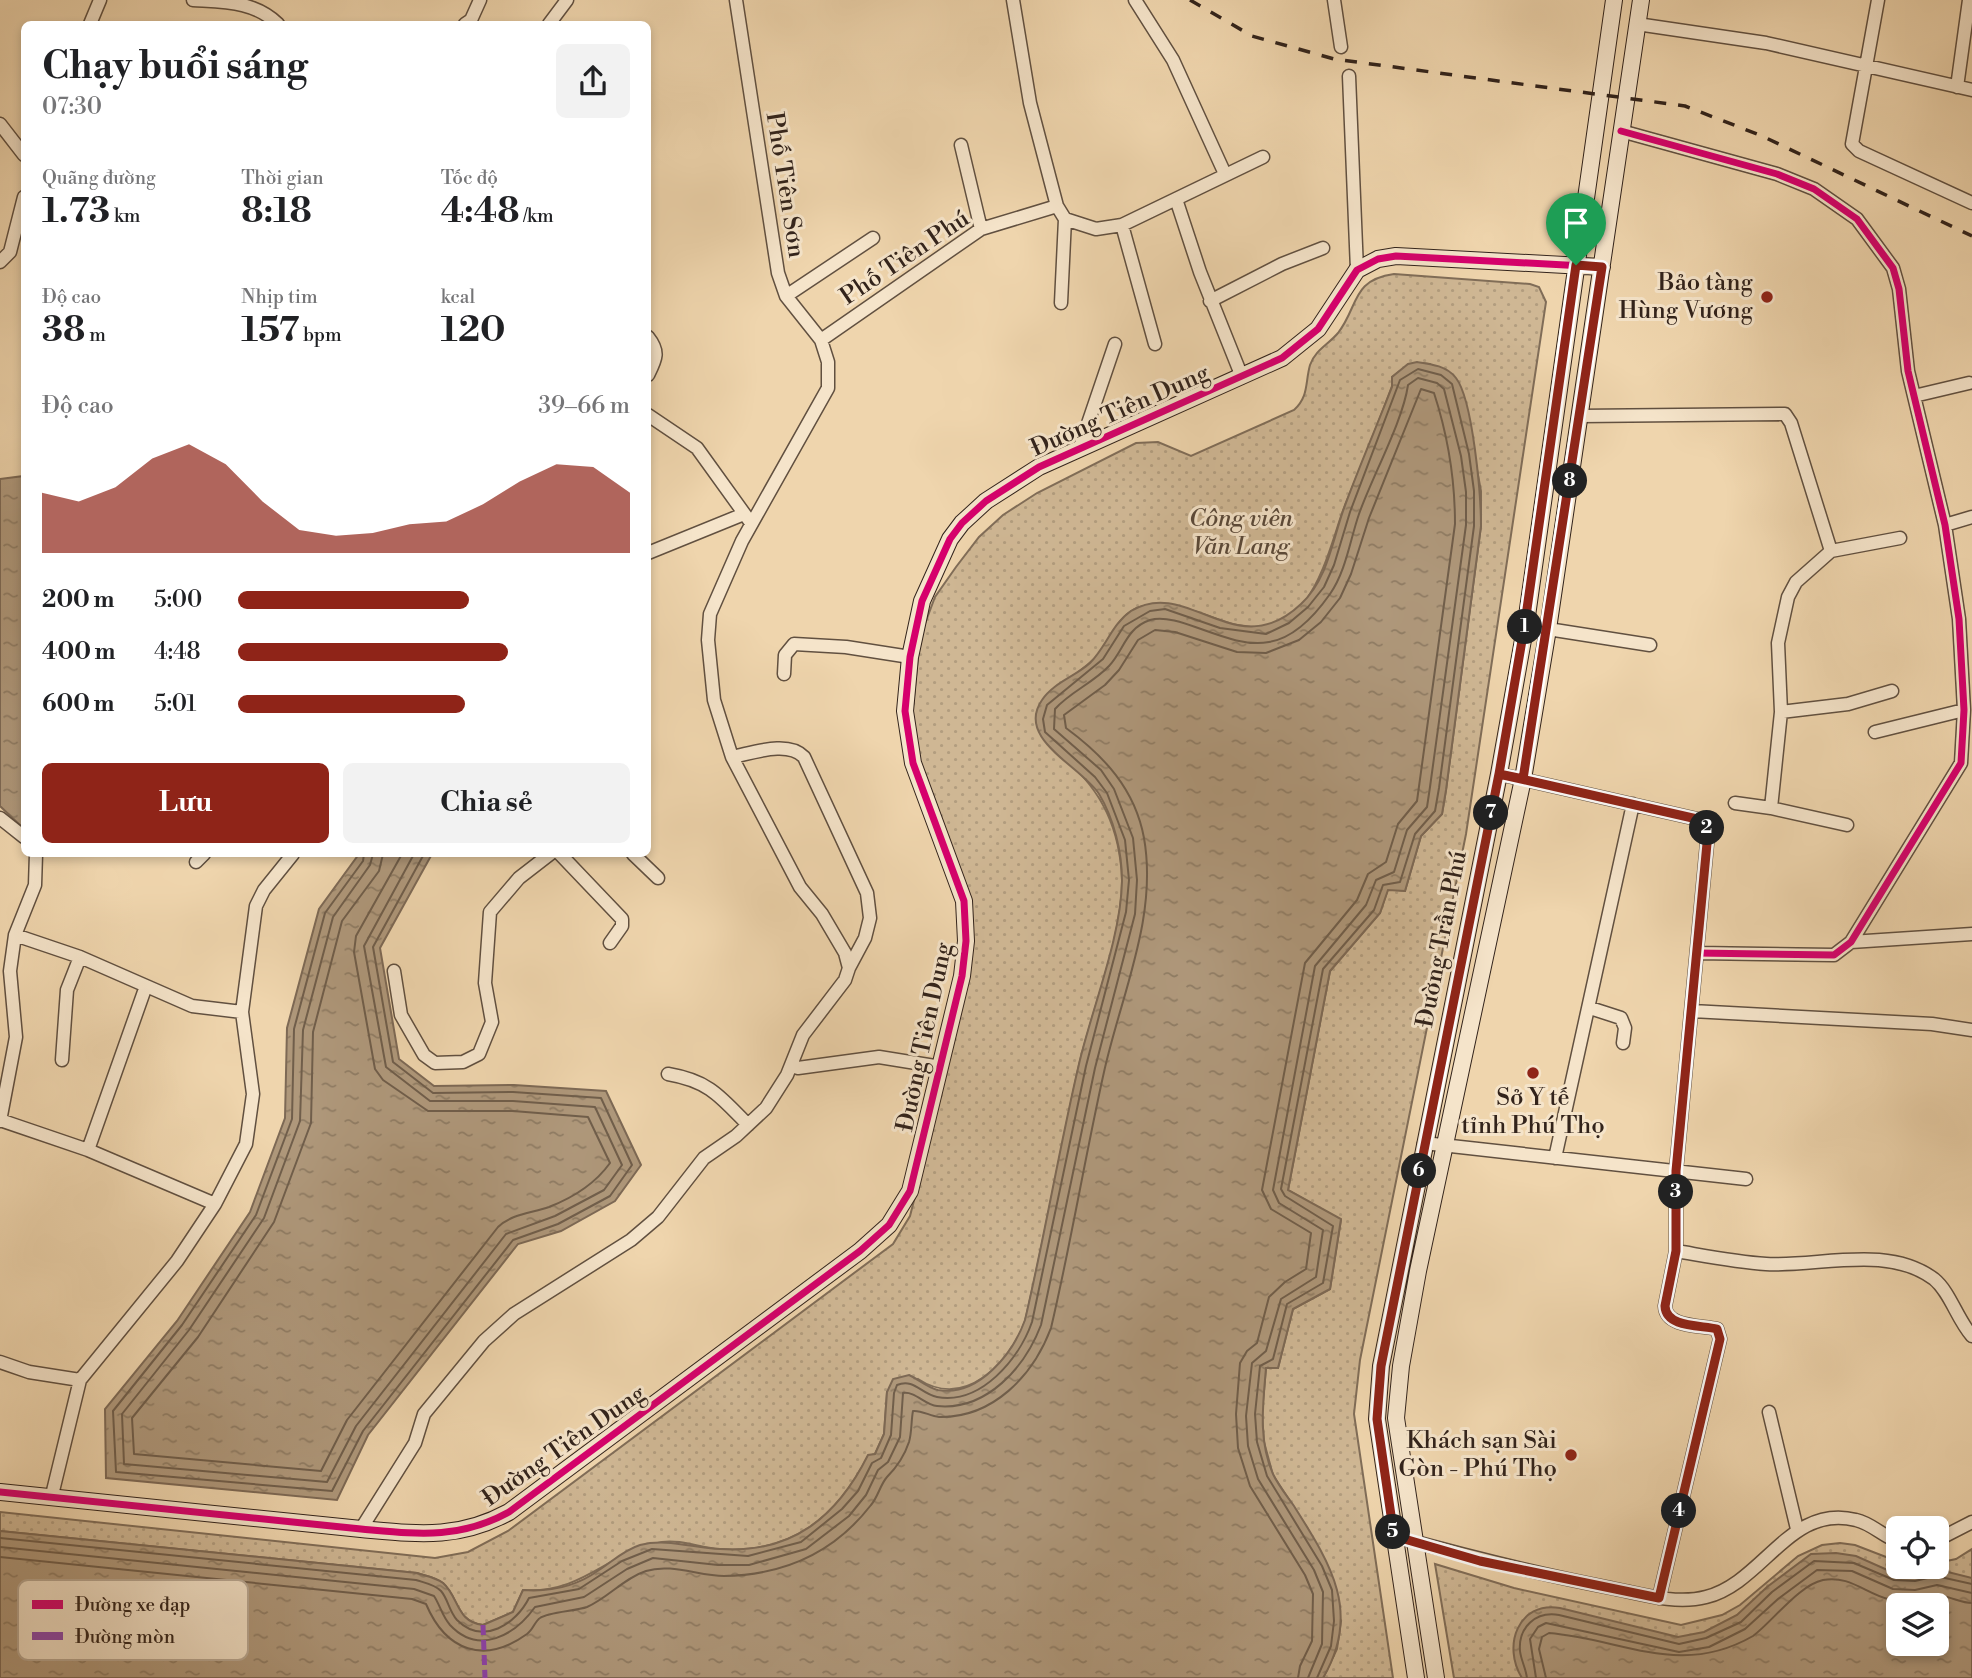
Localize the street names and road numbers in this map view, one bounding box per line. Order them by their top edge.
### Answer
street label: Phố Tiên Sơn [759,110,811,260]
street label: Phố Tiên Phú [835,204,976,312]
street label: Đường Tiên Dung [1026,358,1215,464]
street label: Đường Trần Phú [1410,848,1474,1030]
street label: Đường Tiên Dung [890,939,960,1134]
street label: Đường Tiên Dung [477,1378,652,1514]

